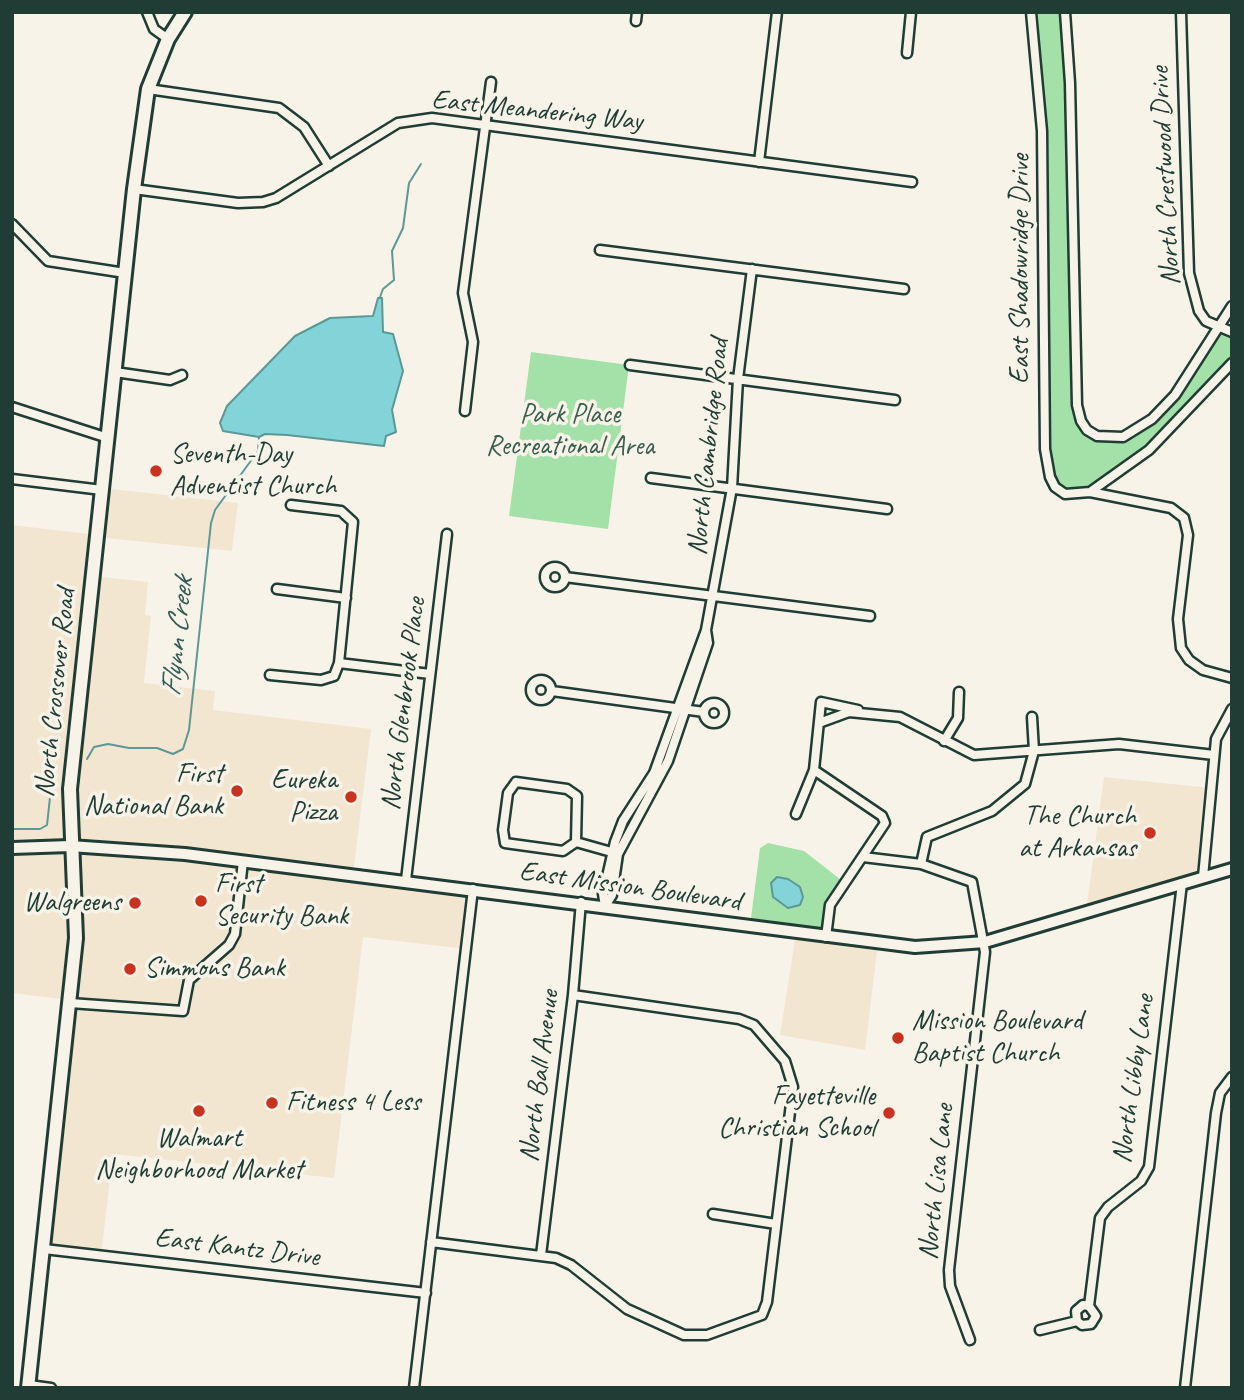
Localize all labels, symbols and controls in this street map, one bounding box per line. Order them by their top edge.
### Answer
street label: North Crestwood Drive [1143,66,1189,286]
street label: East Meandering Way [430,83,644,139]
street label: East Shadowridge Drive [1004,154,1038,384]
street label: North Cambridge Road [681,337,737,557]
park label: Park Place Recreational Area [486,398,654,464]
place label: Seventh-Day Adventist Church [170,438,336,504]
marker: Seventh-Day Adventist Church [148,463,164,479]
water label: Flynn Creek [154,576,202,698]
street label: North Crossover Road [28,587,84,799]
street label: North Glenbrook Place [374,596,434,812]
place label: First National Bank [84,758,223,824]
place label: Eureka Pizza [271,764,337,830]
marker: First National Bank [229,783,245,799]
marker: Eureka Pizza [343,789,359,805]
place label: The Church at Arkansas [1018,800,1136,866]
marker: The Church at Arkansas [1142,825,1158,841]
street label: East Mission Boulevard [517,855,743,919]
place label: First Security Bank [215,868,348,934]
place label: Walgreens [24,886,121,920]
marker: First Security Bank [193,893,209,909]
marker: Walgreens [127,895,143,911]
place label: Simmons Bank [144,952,285,986]
marker: Simmons Bank [122,961,138,977]
street label: North Ball Avenue [513,988,567,1164]
street label: North Libby Lane [1106,993,1162,1165]
place label: Mission Boulevard Baptist Church [912,1005,1082,1071]
marker: Mission Boulevard Baptist Church [890,1030,906,1046]
place label: Fayetteville Christian School [718,1080,875,1146]
place label: Fitness 4 Less [286,1086,421,1120]
marker: Fitness 4 Less [264,1095,280,1111]
street label: North Lisa Lane [912,1102,962,1262]
marker: Walmart Neighborhood Market [191,1103,207,1119]
marker: Fayetteville Christian School [881,1105,897,1121]
place label: Walmart Neighborhood Market [95,1122,303,1188]
street label: East Kantz Drive [153,1221,321,1275]

